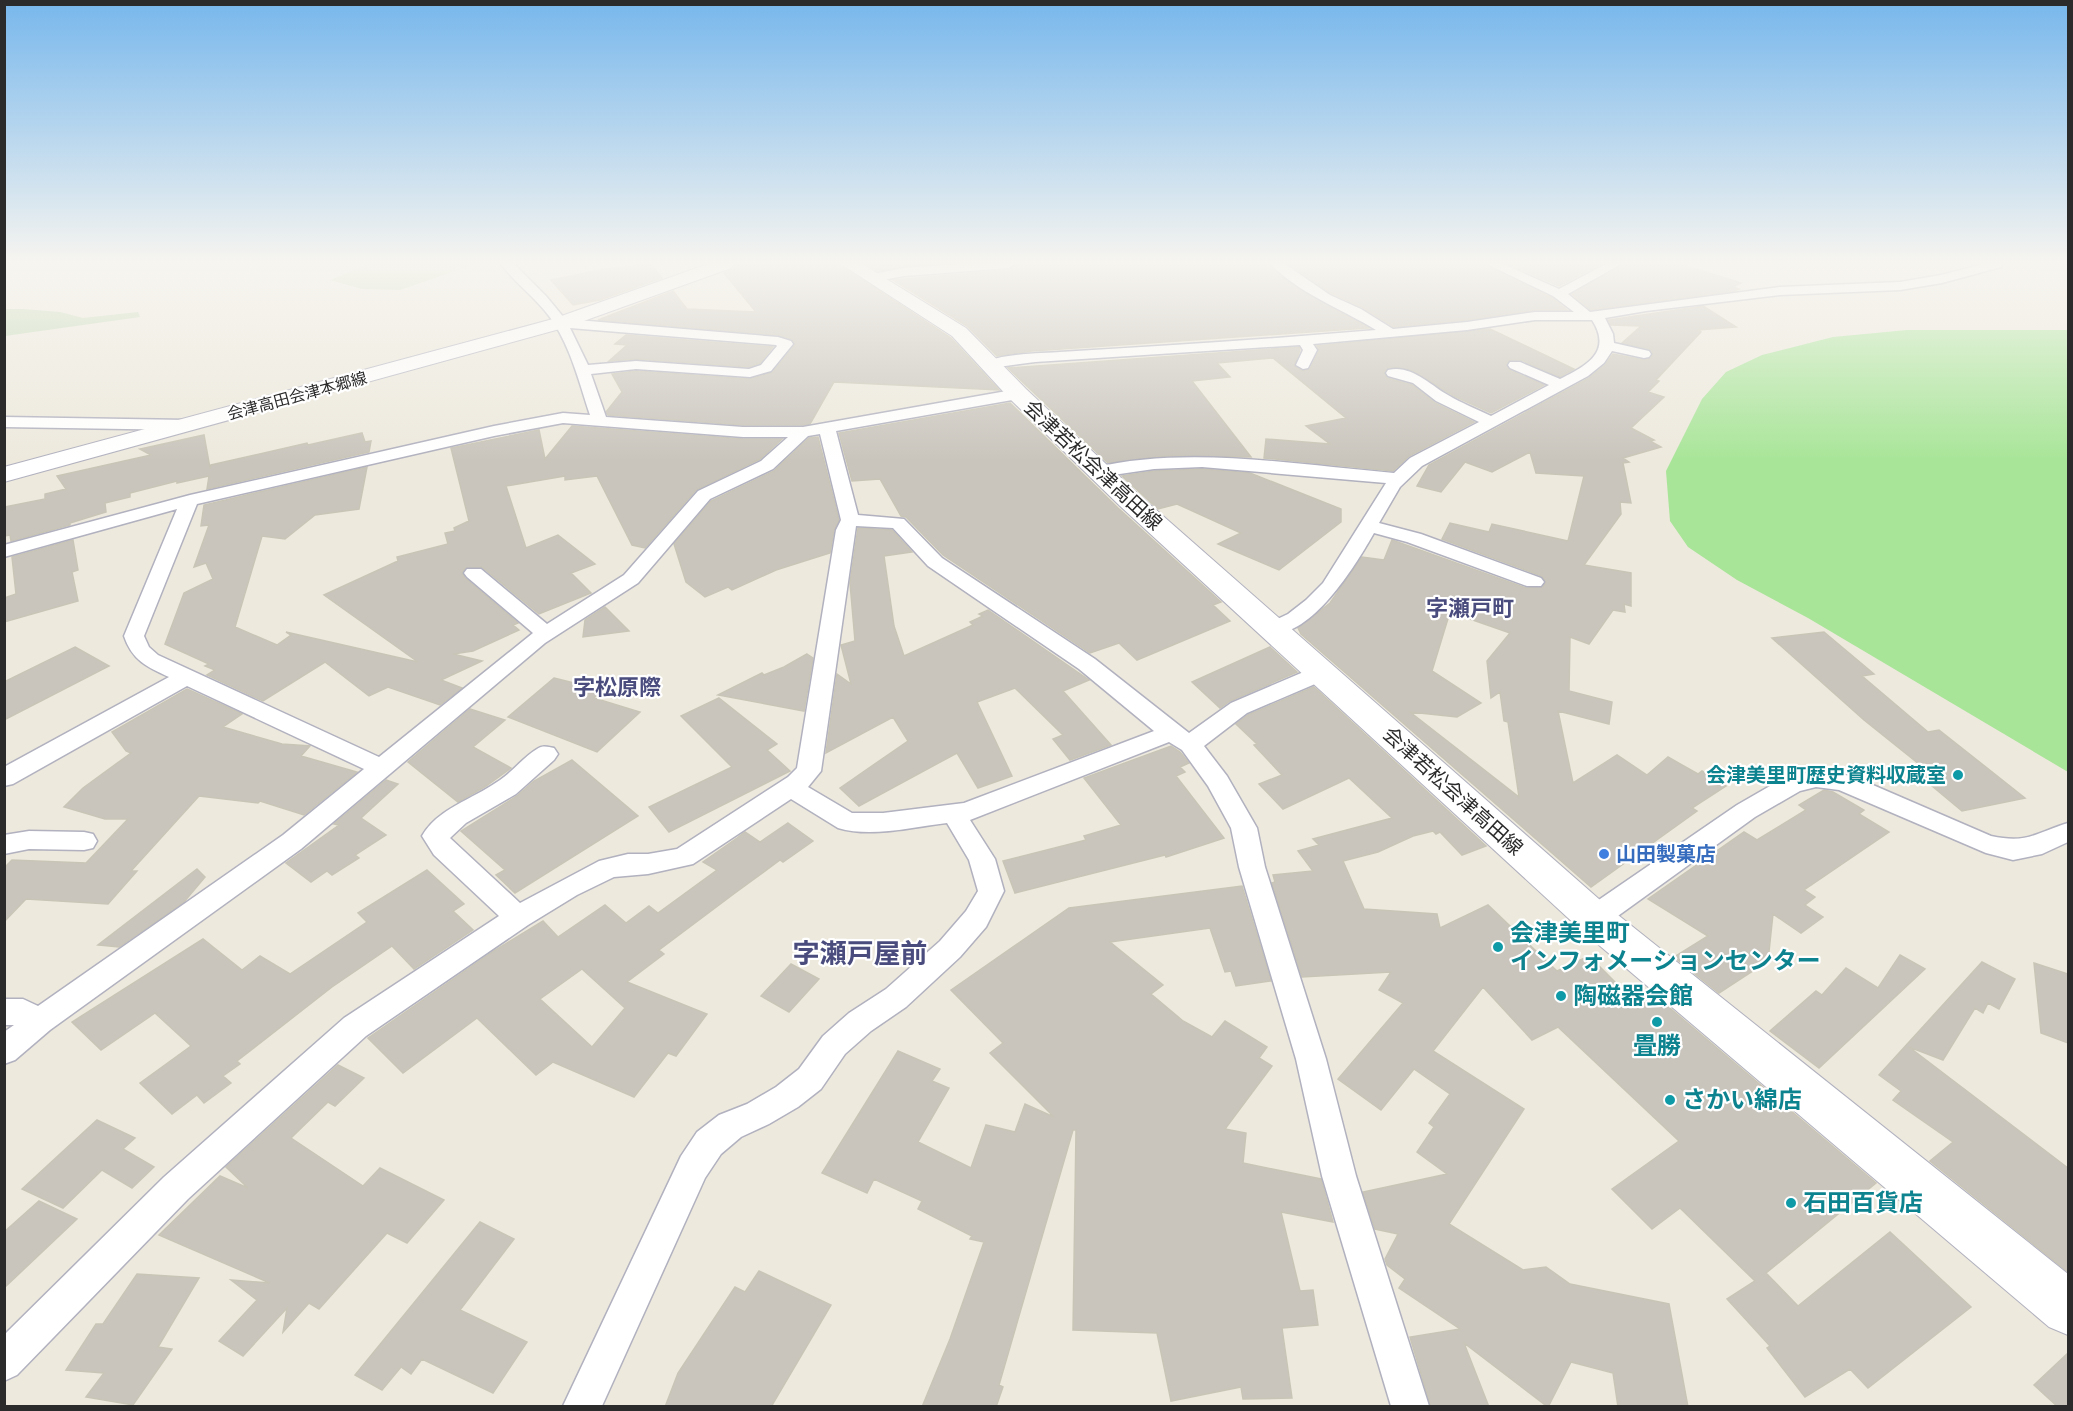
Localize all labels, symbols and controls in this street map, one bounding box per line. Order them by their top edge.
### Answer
street label: 会津高田会津本郷線 [225,368,369,424]
street label: 会津若松会津高田線 [1019,395,1167,535]
district label: 字瀬戸町 [1426,596,1514,621]
district label: 字松原際 [573,675,661,700]
street label: 会津若松会津高田線 [1378,722,1528,860]
place label: 会津美里町歴史資料収蔵室 [1706,763,1946,787]
marker: 会津美里町歴史資料収蔵室 [1951,768,1965,782]
place label: 山田製菓店 [1616,842,1716,866]
marker: 山田製菓店 [1597,847,1611,861]
place label: 会津美里町 インフォメーションセンター [1510,919,1821,975]
district label: 字瀬戸屋前 [793,938,928,970]
marker: 会津美里町 インフォメーションセンター [1491,940,1505,954]
place label: 陶磁器会館 [1573,982,1693,1010]
marker: 陶磁器会館 [1554,989,1568,1003]
marker: 畳勝 [1650,1015,1664,1029]
place label: 畳勝 [1633,1032,1681,1060]
place label: さかい綿店 [1682,1086,1802,1114]
marker: さかい綿店 [1663,1093,1677,1107]
place label: 石田百貨店 [1803,1189,1923,1217]
marker: 石田百貨店 [1784,1196,1798,1210]

